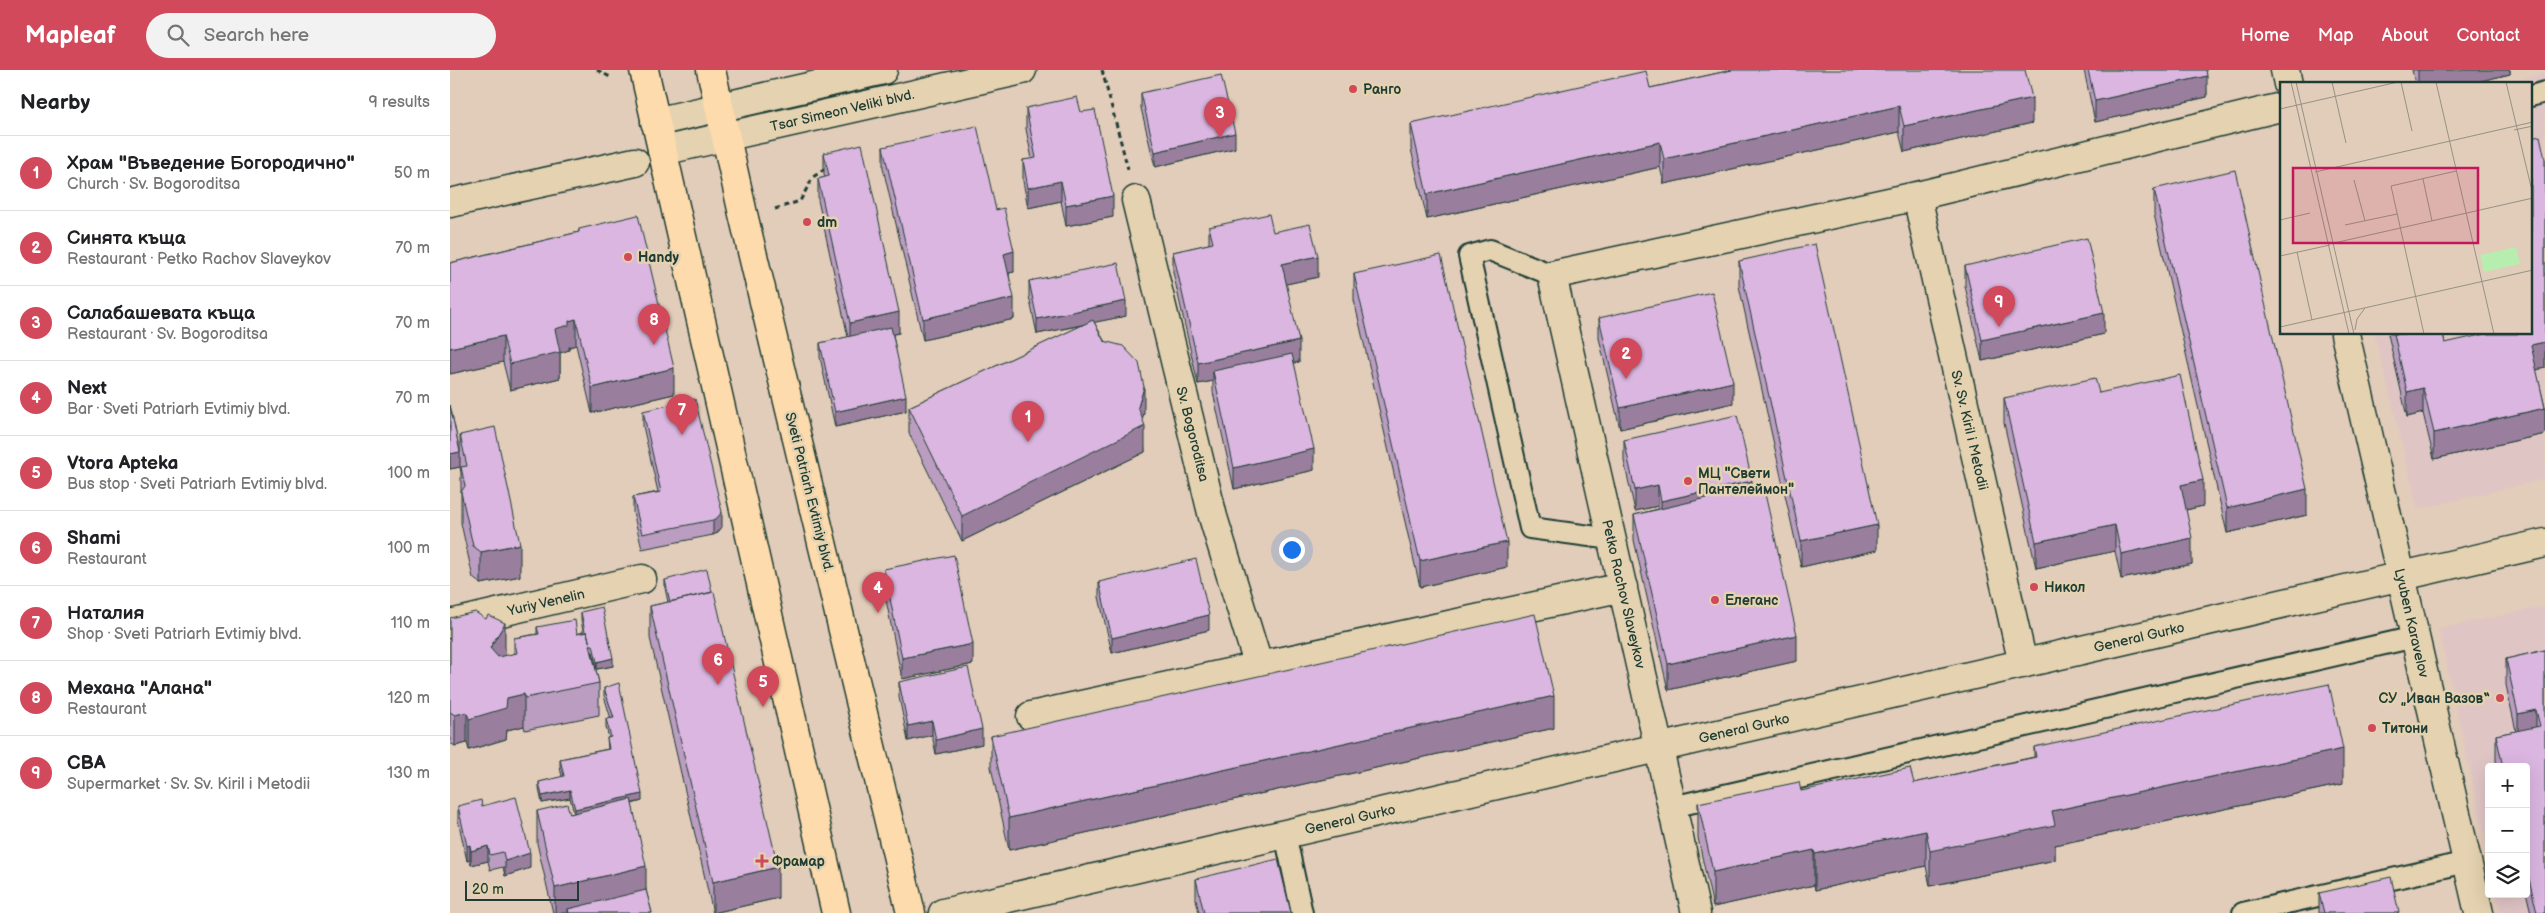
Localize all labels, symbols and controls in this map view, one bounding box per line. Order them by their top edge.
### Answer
search box [146,13,496,58]
text: Mapleaf [25,21,116,50]
icon: search [164,21,192,49]
text: Search here [204,24,309,47]
text: Home [2241,25,2290,46]
text: Map [2318,25,2354,46]
text: About [2382,25,2429,46]
text: Contact [2457,25,2520,46]
place label: Ранго [1363,81,1401,98]
inset map [2280,82,2532,335]
marker: Ранго [1347,83,1359,95]
street label: Tsar Simeon Veliki blvd. [769,86,916,135]
text: Nearby [20,90,90,115]
text: 9 results [368,93,430,112]
pin: 3 [1204,97,1236,138]
text: Храм "Въведение Богородично" [67,152,355,175]
text: 1 [33,164,39,183]
text: 50 m [394,164,430,183]
text: Church · Sv. Bogoroditsa [67,175,240,194]
place label: dm [817,214,837,231]
marker: dm [801,216,813,228]
text: Синята къща [67,227,186,250]
text: 2 [31,239,41,258]
text: 70 m [395,239,430,258]
place label: Handy [638,249,679,266]
text: Restaurant · Petko Rachov Slaveykov [67,250,331,269]
marker: Handy [622,251,634,263]
pin: 9 [1983,286,2015,327]
text: Салабашевата къща [67,302,255,325]
pin: 8 [638,304,670,345]
text: 3 [31,314,41,333]
text: 70 m [395,314,430,333]
text: Restaurant · Sv. Bogoroditsa [67,325,268,344]
pin: 2 [1610,338,1642,379]
street label: Sv. Sv. Kiril i Metodii [1947,368,1992,492]
text: Next [67,377,107,400]
street label: Sv. Bogoroditsa [1172,385,1213,483]
text: 4 [31,389,41,408]
text: 70 m [395,389,430,408]
pin: 7 [666,394,698,435]
text: Bar · Sveti Patriarh Evtimiy blvd. [67,400,290,419]
pin: 1 [1012,401,1044,442]
street label: Sveti Patriarh Evtimiy blvd. [781,411,838,574]
text: Vtora Apteka [67,452,178,475]
text: 5 [31,464,41,483]
text: 100 m [387,464,430,483]
place label: МЦ "Свети Пантелеймон" [1698,465,1794,498]
text: Bus stop · Sveti Patriarh Evtimiy blvd. [67,475,327,494]
marker: МЦ "Свети Пантелеймон" [1682,475,1694,487]
street label: Petko Rachov Slaveykov [1598,518,1649,670]
text: Shami [67,527,121,550]
your location [1279,537,1305,563]
text: 6 [31,539,41,558]
text: 100 m [387,539,430,558]
text: Restaurant [67,550,147,569]
street label: Lyuben Karavelov [2391,567,2432,680]
pin: 4 [862,572,894,613]
place label: Никол [2044,579,2086,596]
marker: Никол [2028,581,2040,593]
street label: Yuriy Venelin [505,585,586,620]
place label: Елеганс [1725,592,1778,609]
marker: Елеганс [1709,594,1721,606]
text: Наталия [67,602,144,625]
text: 7 [32,614,40,633]
text: 110 m [391,614,430,633]
street label: General Gurko [2092,619,2186,656]
text: Shop · Sveti Patriarh Evtimiy blvd. [67,625,301,644]
pin: 6 [702,644,734,685]
pin: 5 [747,666,779,707]
text: Механа "Алана" [67,677,212,700]
text: 8 [31,689,41,708]
text: 120 m [387,689,430,708]
place label: СУ „Иван Вазов“ [2379,690,2490,707]
marker: СУ „Иван Вазов“ [2494,692,2506,704]
text: Restaurant [67,700,147,719]
street label: General Gurko [1697,710,1791,747]
place label: Титони [2382,720,2428,737]
marker: Титони [2366,722,2378,734]
text: CBA [67,752,106,775]
map controls [2485,763,2530,898]
button: + [2485,763,2530,808]
text: 9 [31,764,41,783]
text: 130 m [387,764,430,783]
text: Supermarket · Sv. Sv. Kiril i Metodii [67,775,310,794]
street label: General Gurko [1303,801,1397,838]
button: − [2485,808,2530,853]
place label: Фрамар [772,853,826,870]
button: layers [2485,853,2530,898]
marker: Фрамар [756,855,768,867]
scale bar [465,878,579,901]
text: 20 m [472,881,504,898]

